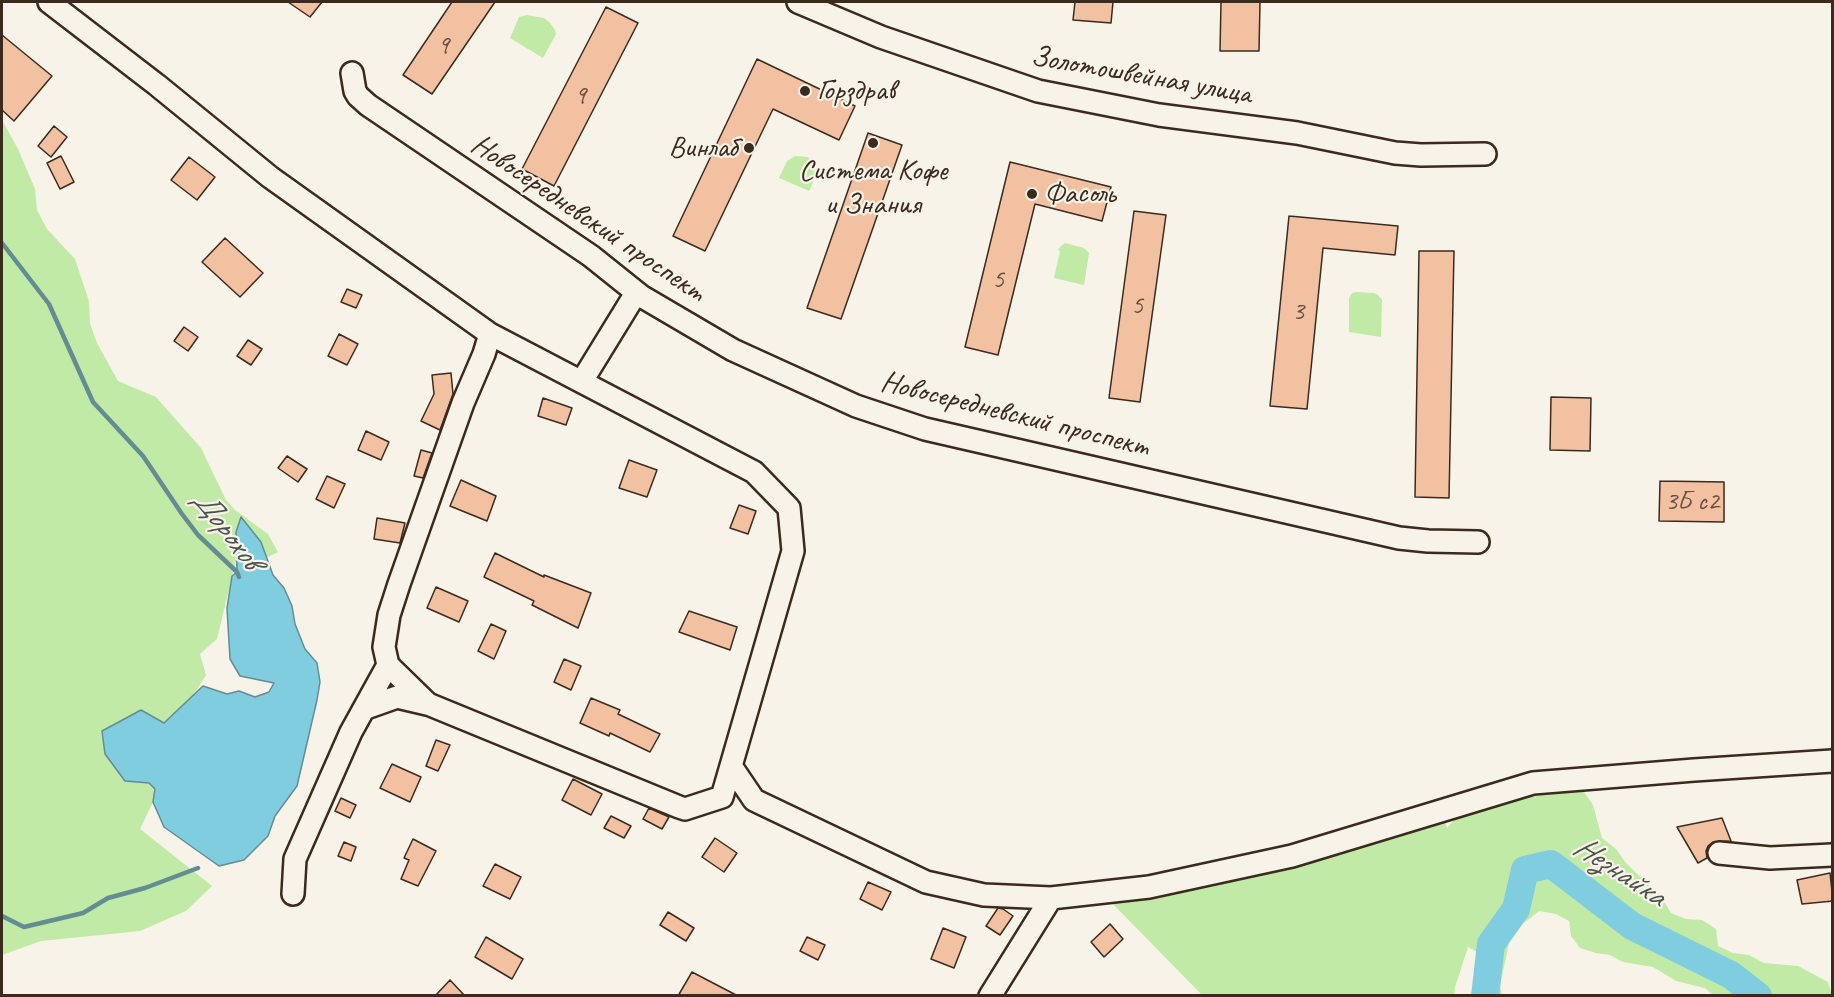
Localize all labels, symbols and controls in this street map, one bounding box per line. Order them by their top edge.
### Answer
house number: 9 [437,30,449,62]
street label: Золотошвейная улица [1028,39,1254,113]
place label: Горздрав [817,73,895,109]
house number: 9 [574,80,586,112]
marker: Горздрав [798,84,812,98]
street label: Новосередневский проспект [464,127,712,311]
place label: Винлаб [669,130,737,166]
marker: Система Кофе и Знания [866,136,880,150]
marker: Винлаб [742,141,756,155]
place label: Система Кофе и Знания [799,153,947,224]
place label: Фасоль [1044,176,1115,212]
marker: Фасоль [1025,187,1039,201]
house number: 5 [992,264,1004,296]
house number: 5 [1131,290,1143,322]
house number: 3 [1292,296,1304,328]
street label: Новосередневский проспект [877,364,1153,466]
water label: Дорохов [183,483,269,577]
house number: 3Б с2 [1665,486,1719,518]
water label: Незнайка [1566,828,1672,916]

